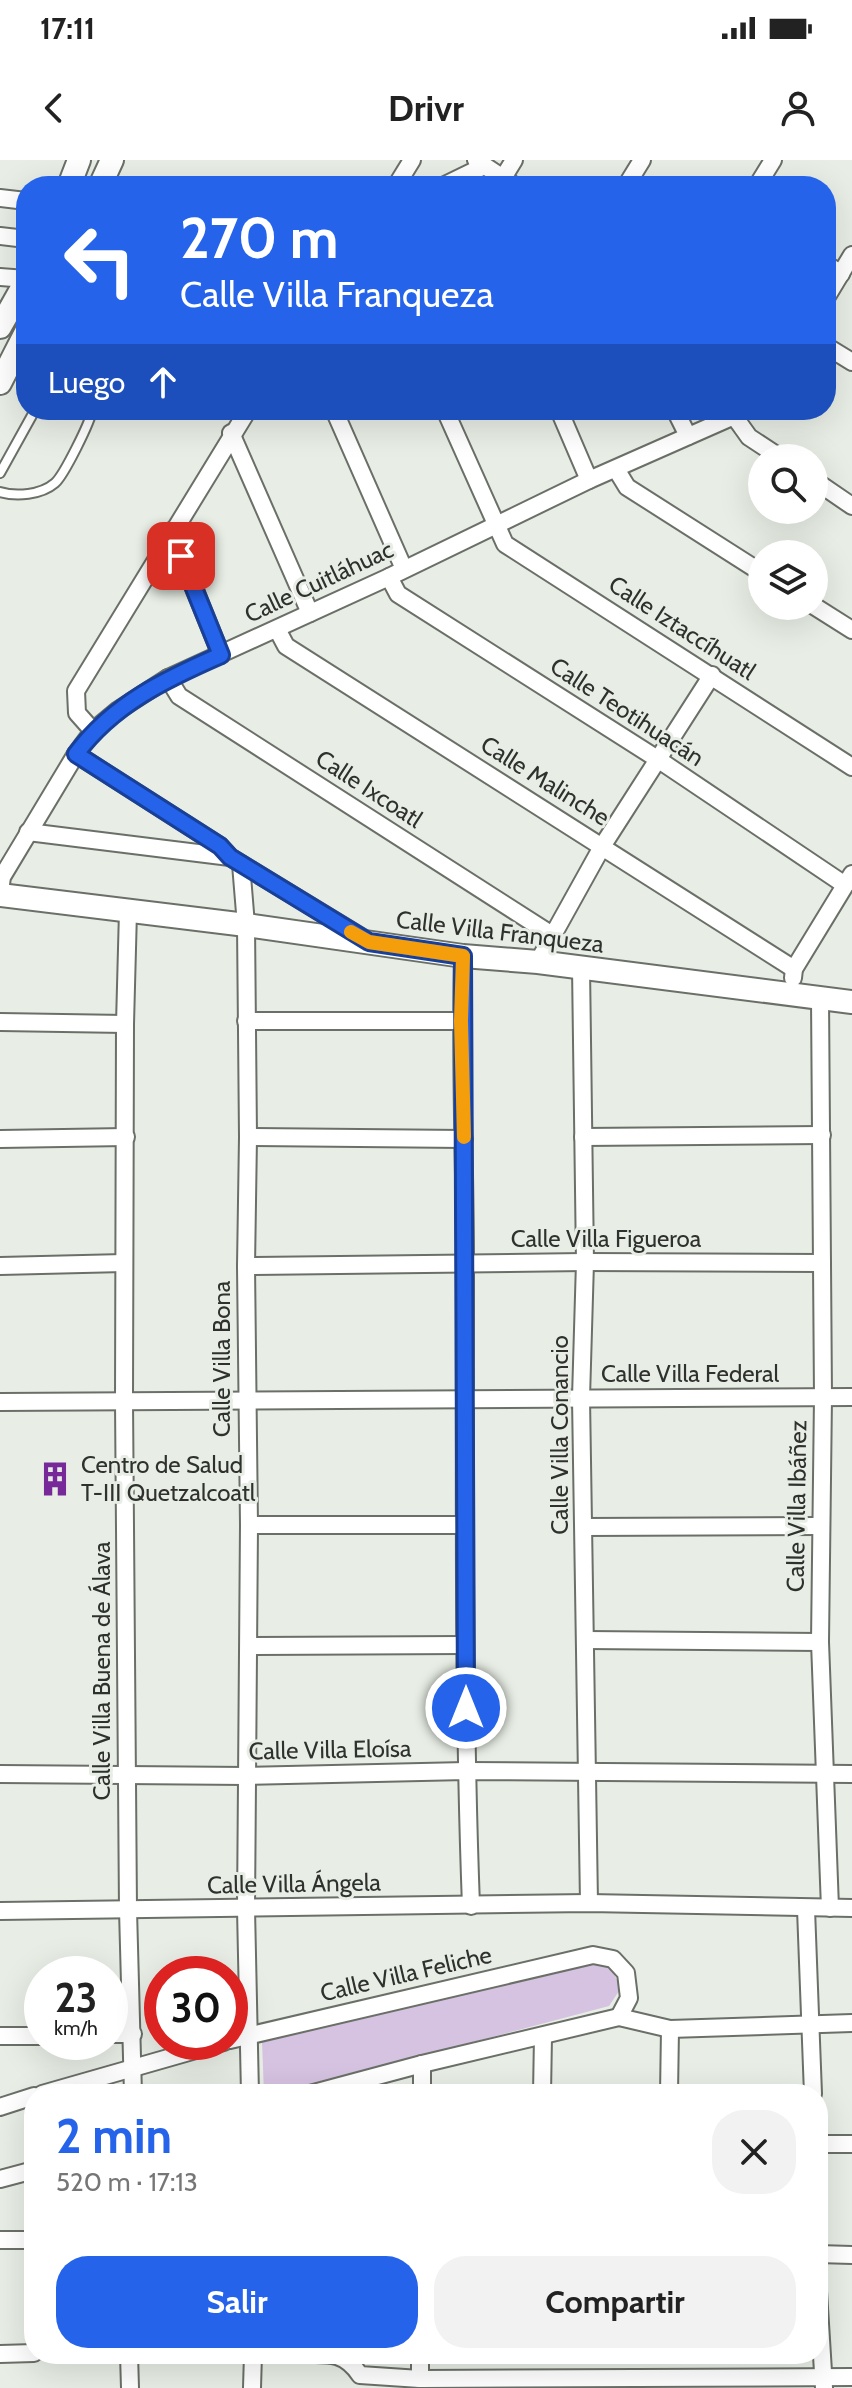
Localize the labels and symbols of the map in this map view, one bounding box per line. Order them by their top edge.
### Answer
pin [147,522,215,590]
street label: Calle Cuitláhuac [240,534,398,629]
street label: Calle Iztaccíhuatl [603,569,761,686]
street label: Calle Teotihuacán [545,651,710,772]
street label: Calle Malinche [475,729,615,832]
street label: Calle Ixcoatl [311,743,428,834]
street label: Calle Villa Franqueza [395,904,606,959]
street label: Calle Villa Figueroa [511,1224,702,1253]
street label: Calle Villa Bona [207,1280,236,1437]
street label: Calle Villa Conancio [545,1335,574,1535]
street label: Calle Villa Federal [601,1359,779,1388]
street label: Calle Villa Ibáñez [781,1420,812,1592]
place label: Centro de Salud T-III Quetzalcoatl [81,1450,256,1507]
building icon: Centro de Salud T-III Quetzalcoatl [36,1460,74,1498]
street label: Calle Villa Buena de Álava [87,1541,116,1801]
position arrow [424,1666,508,1750]
street label: Calle Villa Eloísa [248,1734,412,1765]
street label: Calle Villa Ángela [207,1867,382,1900]
street label: Calle Villa Feliche [317,1940,494,2007]
speed limit sign: 30 [144,1956,248,2060]

